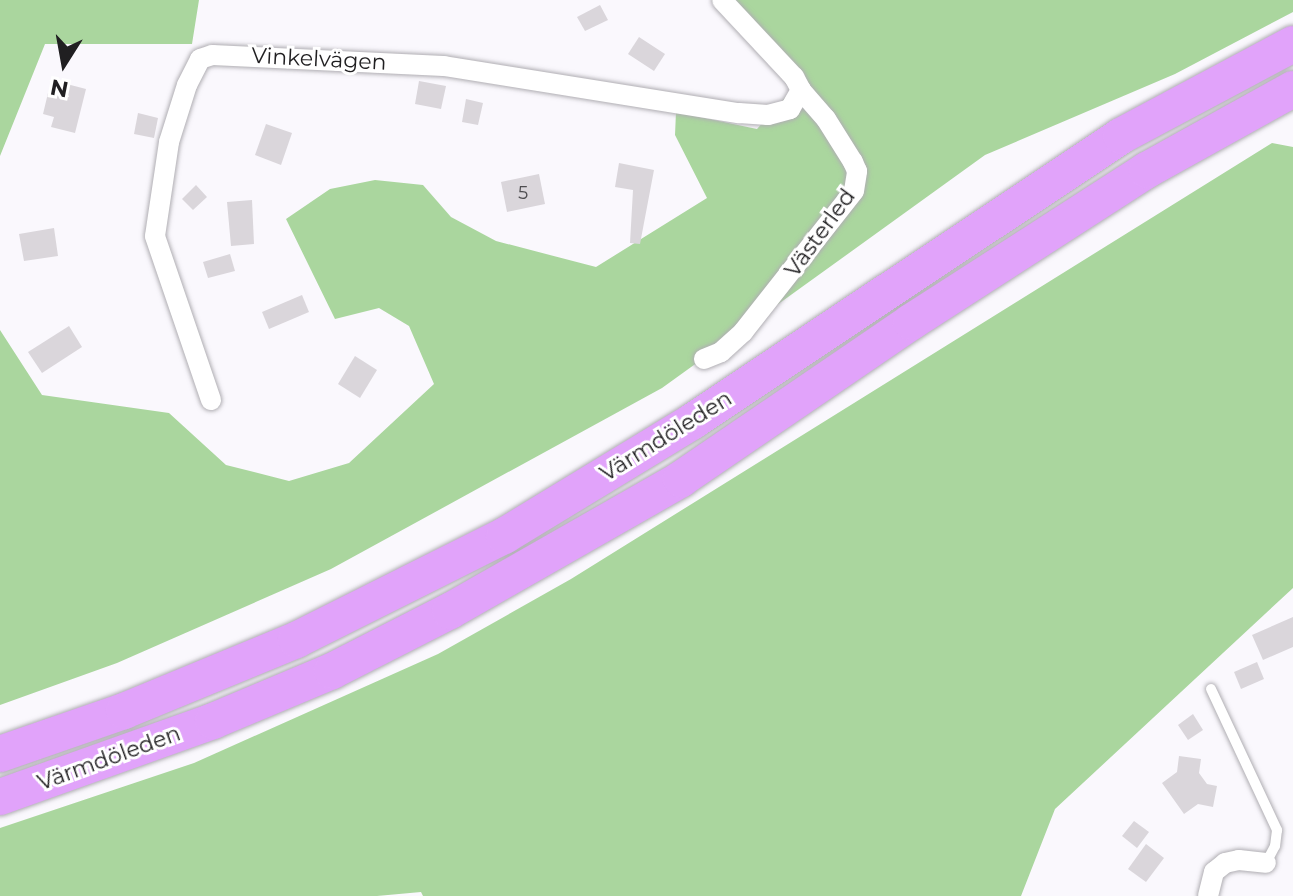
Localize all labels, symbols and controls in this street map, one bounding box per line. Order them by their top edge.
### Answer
north arrow [24,24,104,104]
street label: Vinkelvägen [251,42,387,76]
text: N [48,73,71,103]
house number: 5 [518,182,528,204]
street label: Västerled [779,184,861,282]
street label: Värmdöleden [595,385,737,487]
street label: Värmdöleden [34,720,184,796]

